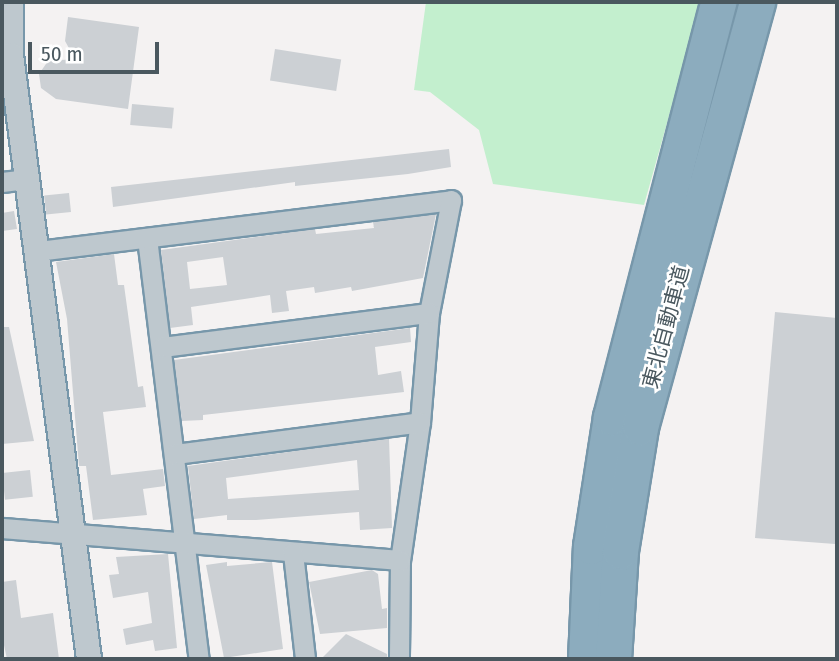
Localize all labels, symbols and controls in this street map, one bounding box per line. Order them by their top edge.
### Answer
scale bar [32,28,163,72]
text: 50 m [41,41,83,67]
street label: 東北自動車道 [638,263,694,391]

